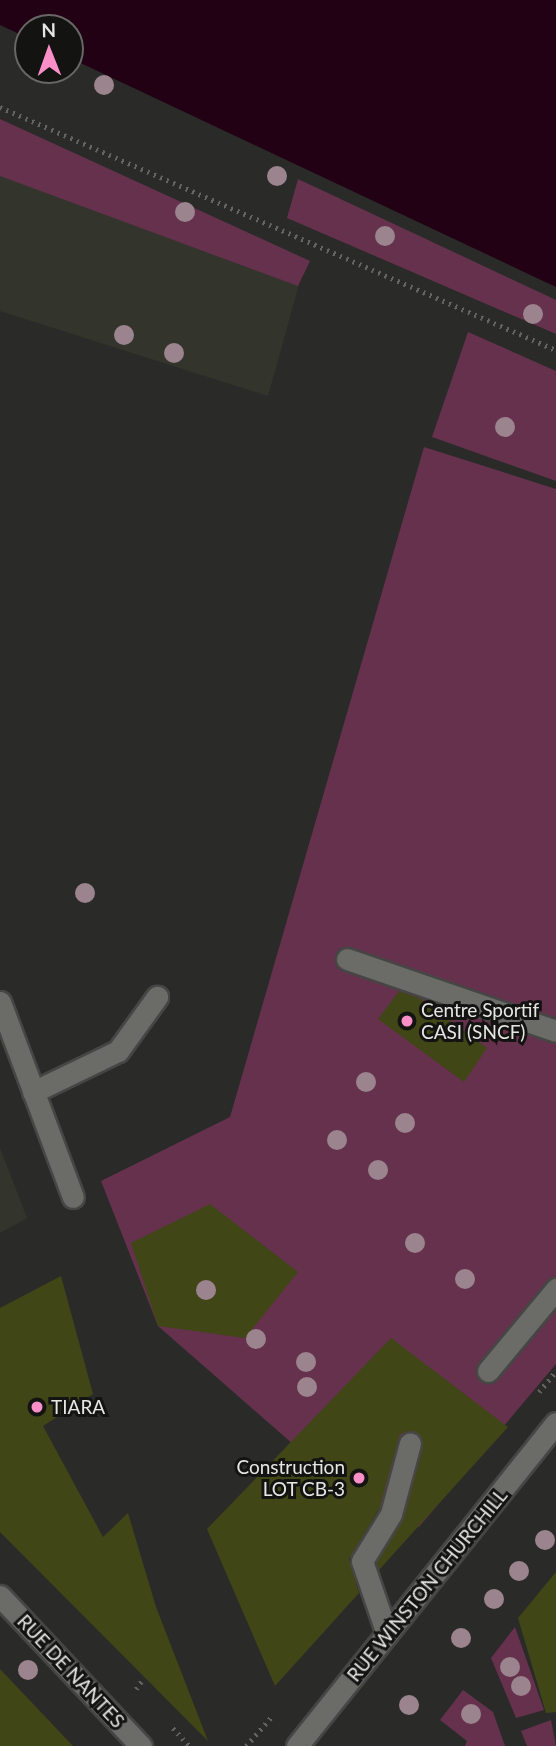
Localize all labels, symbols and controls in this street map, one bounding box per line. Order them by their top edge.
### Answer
north arrow [14,14,84,84]
text: N [41,18,56,41]
place label: Centre Sportif CASI (SNCF) [421,999,539,1043]
marker: Centre Sportif CASI (SNCF) [399,1013,415,1029]
place label: TIARA [51,1396,105,1418]
marker: TIARA [29,1399,45,1415]
place label: Construction LOT CB-3 [236,1456,345,1500]
marker: Construction LOT CB-3 [351,1470,367,1486]
street label: RUE WINSTON CHURCHILL [342,1484,512,1686]
street label: RUE DE NANTES [13,1610,129,1732]

